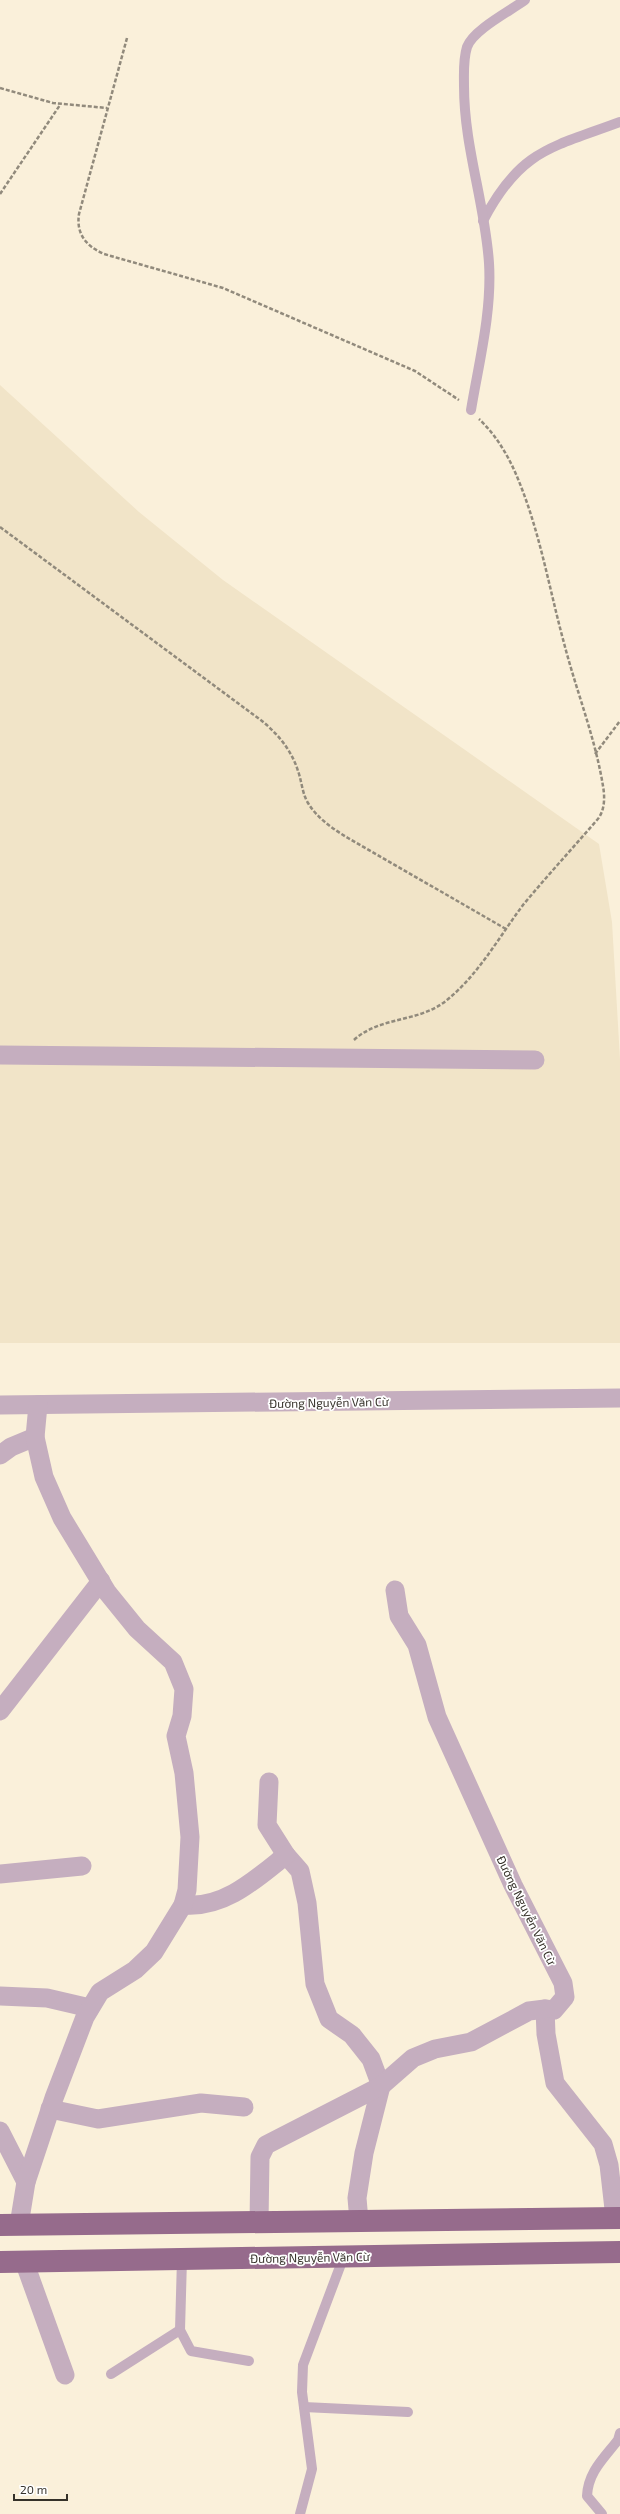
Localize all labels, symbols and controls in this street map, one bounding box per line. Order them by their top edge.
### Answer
street label: Đường Nguyễn Văn Cừ [269,1394,390,1410]
street label: Đường Nguyễn Văn Cừ [494,1853,560,1968]
street label: Đường Nguyễn Văn Cừ [250,2249,371,2265]
scale bar [14,2476,67,2502]
text: 20 m [20,2482,47,2496]

